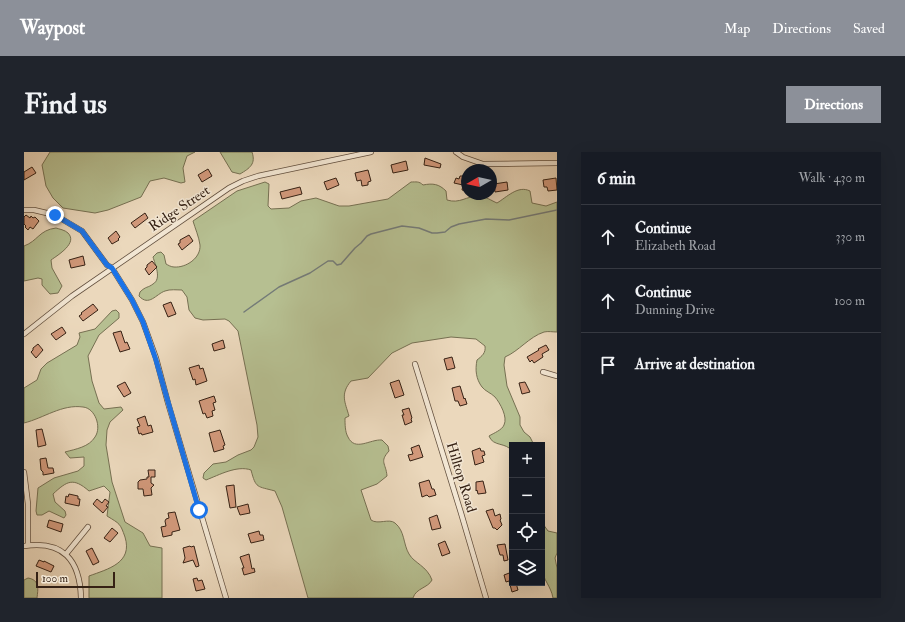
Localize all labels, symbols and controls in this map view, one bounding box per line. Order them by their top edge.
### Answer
text: Waypost [20,16,85,40]
text: Map [724,20,750,37]
text: Directions [772,20,831,37]
text: Saved [853,20,885,37]
button: Directions [786,86,881,123]
text: Find us [24,87,107,122]
north arrow [461,164,497,200]
text: 6 min [597,168,636,189]
text: Walk · 430 m [799,170,865,186]
street label: Ridge Street [146,182,213,235]
route end [46,206,64,224]
text: Continue [635,219,691,238]
icon: ahead [597,226,619,248]
text: 330 m [836,229,865,245]
text: Elizabeth Road [635,238,716,254]
text: Continue [635,283,691,302]
icon: ahead [597,290,619,312]
text: 100 m [834,293,865,309]
text: Dunning Drive [635,302,715,318]
icon: arrive [597,354,619,376]
text: Arrive at destination [635,355,755,374]
street label: Hilltop Road [442,440,480,515]
map controls [509,442,545,586]
button: + [509,442,545,478]
button: − [509,478,545,514]
route start [190,501,208,519]
button: locate [509,514,545,550]
button: layers [509,550,545,586]
scale bar [36,570,115,589]
text: 100 m [42,572,68,585]

